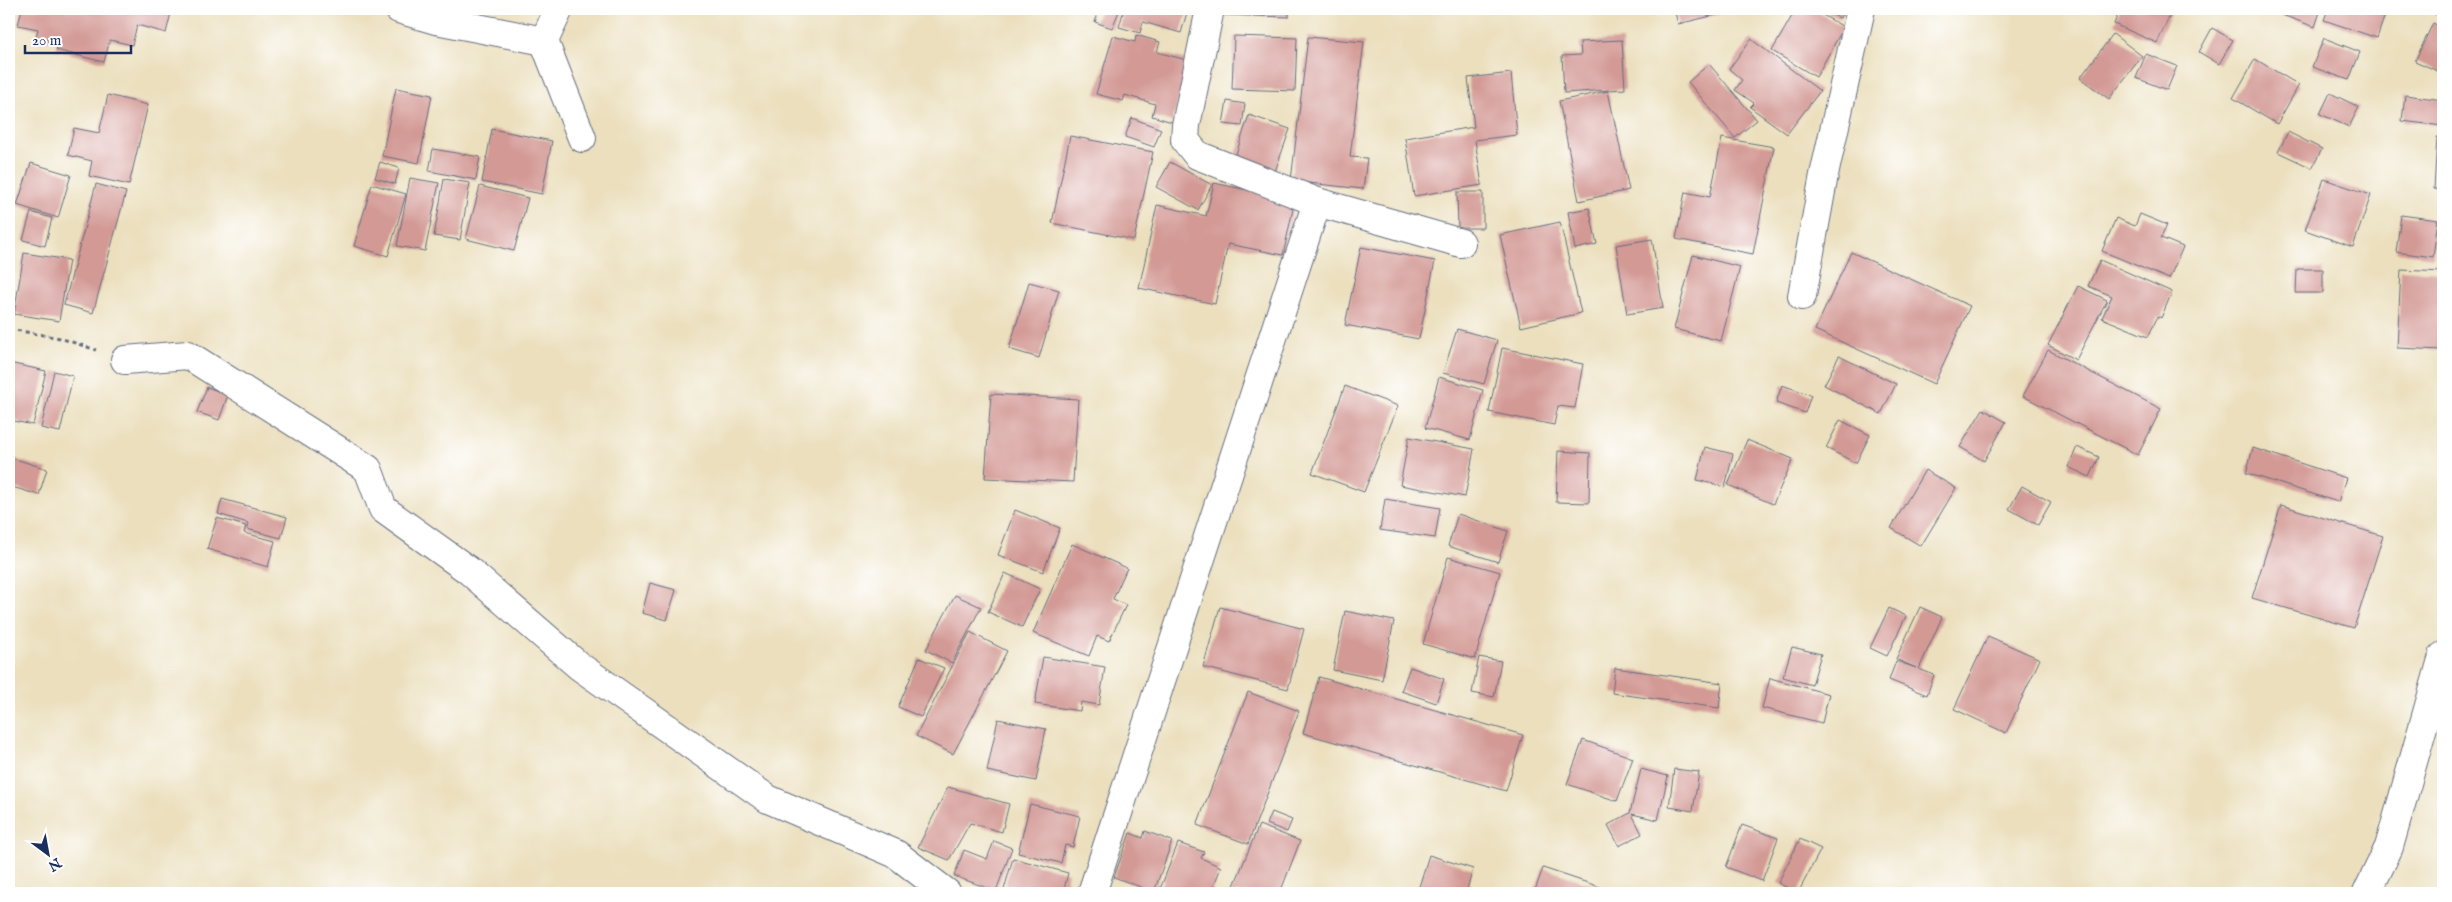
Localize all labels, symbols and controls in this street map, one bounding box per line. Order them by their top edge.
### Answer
scale bar [25,22,131,54]
text: 20 m [32,31,62,50]
north arrow [22,830,72,880]
text: N [44,853,65,875]

